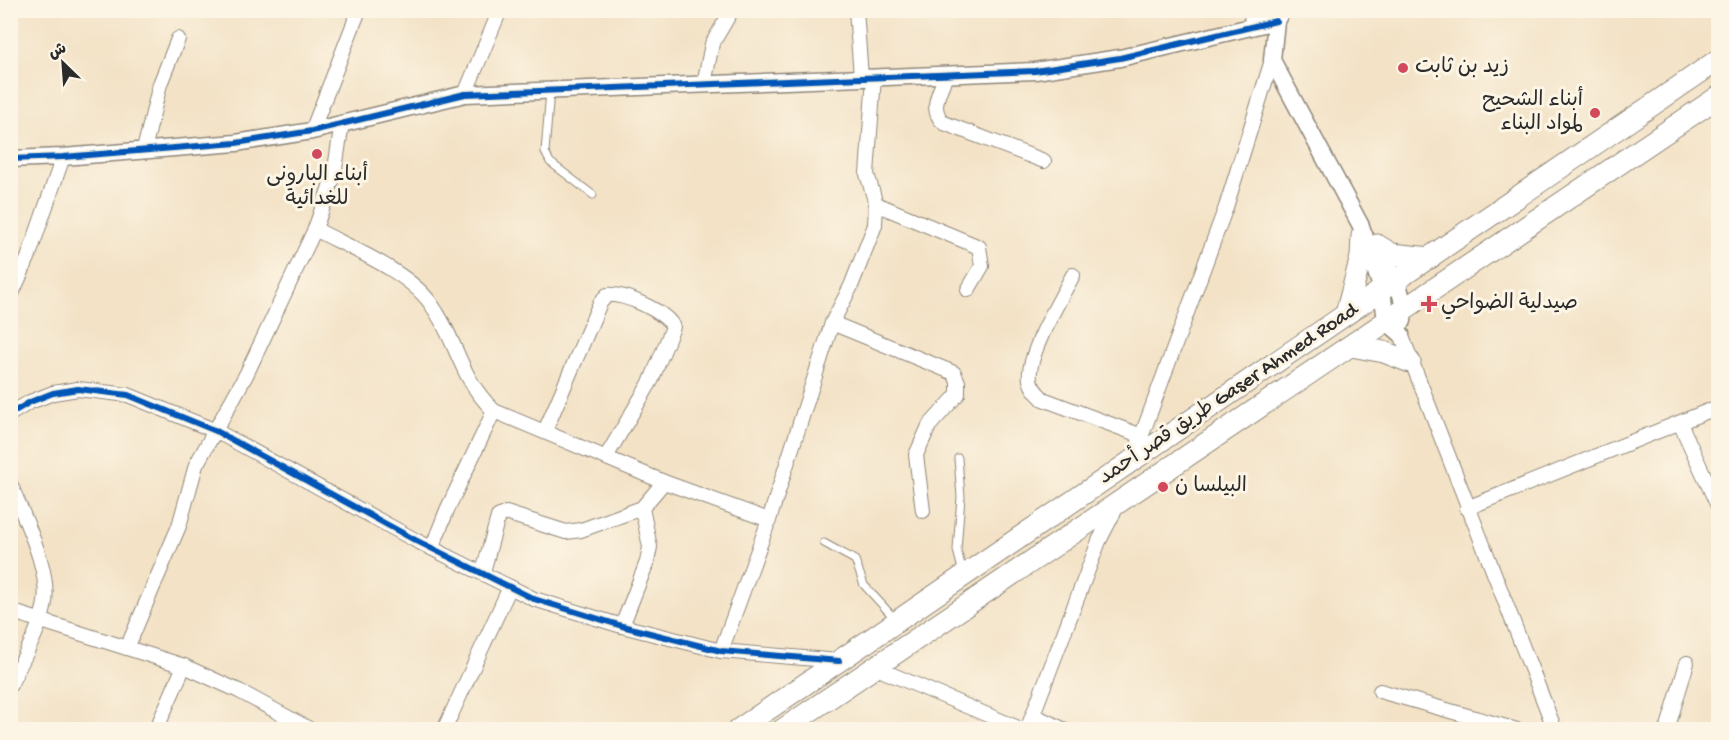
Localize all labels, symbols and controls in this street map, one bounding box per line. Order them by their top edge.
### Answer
north arrow [33,33,93,93]
text: ش [46,40,70,65]
place label: زيد بن ثابت [1415,56,1509,81]
marker: زيد بن ثابت [1396,61,1410,75]
place label: أبناء الشحيح لمواد البناء [1482,86,1583,138]
marker: أبناء الشحيح لمواد البناء [1588,106,1602,120]
marker: أبناء البارونى للغدائية [310,147,324,161]
place label: أبناء البارونى للغدائية [266,161,368,213]
place label: صيدلية الضواحي [1441,292,1578,320]
street label: طريق قصر أحمد Gaser Ahmed Road [1093,295,1365,491]
marker: صيدلية الضواحي [1422,297,1436,311]
place label: البيلسا ن [1175,475,1247,500]
marker: البيلسا ن [1156,480,1170,494]

